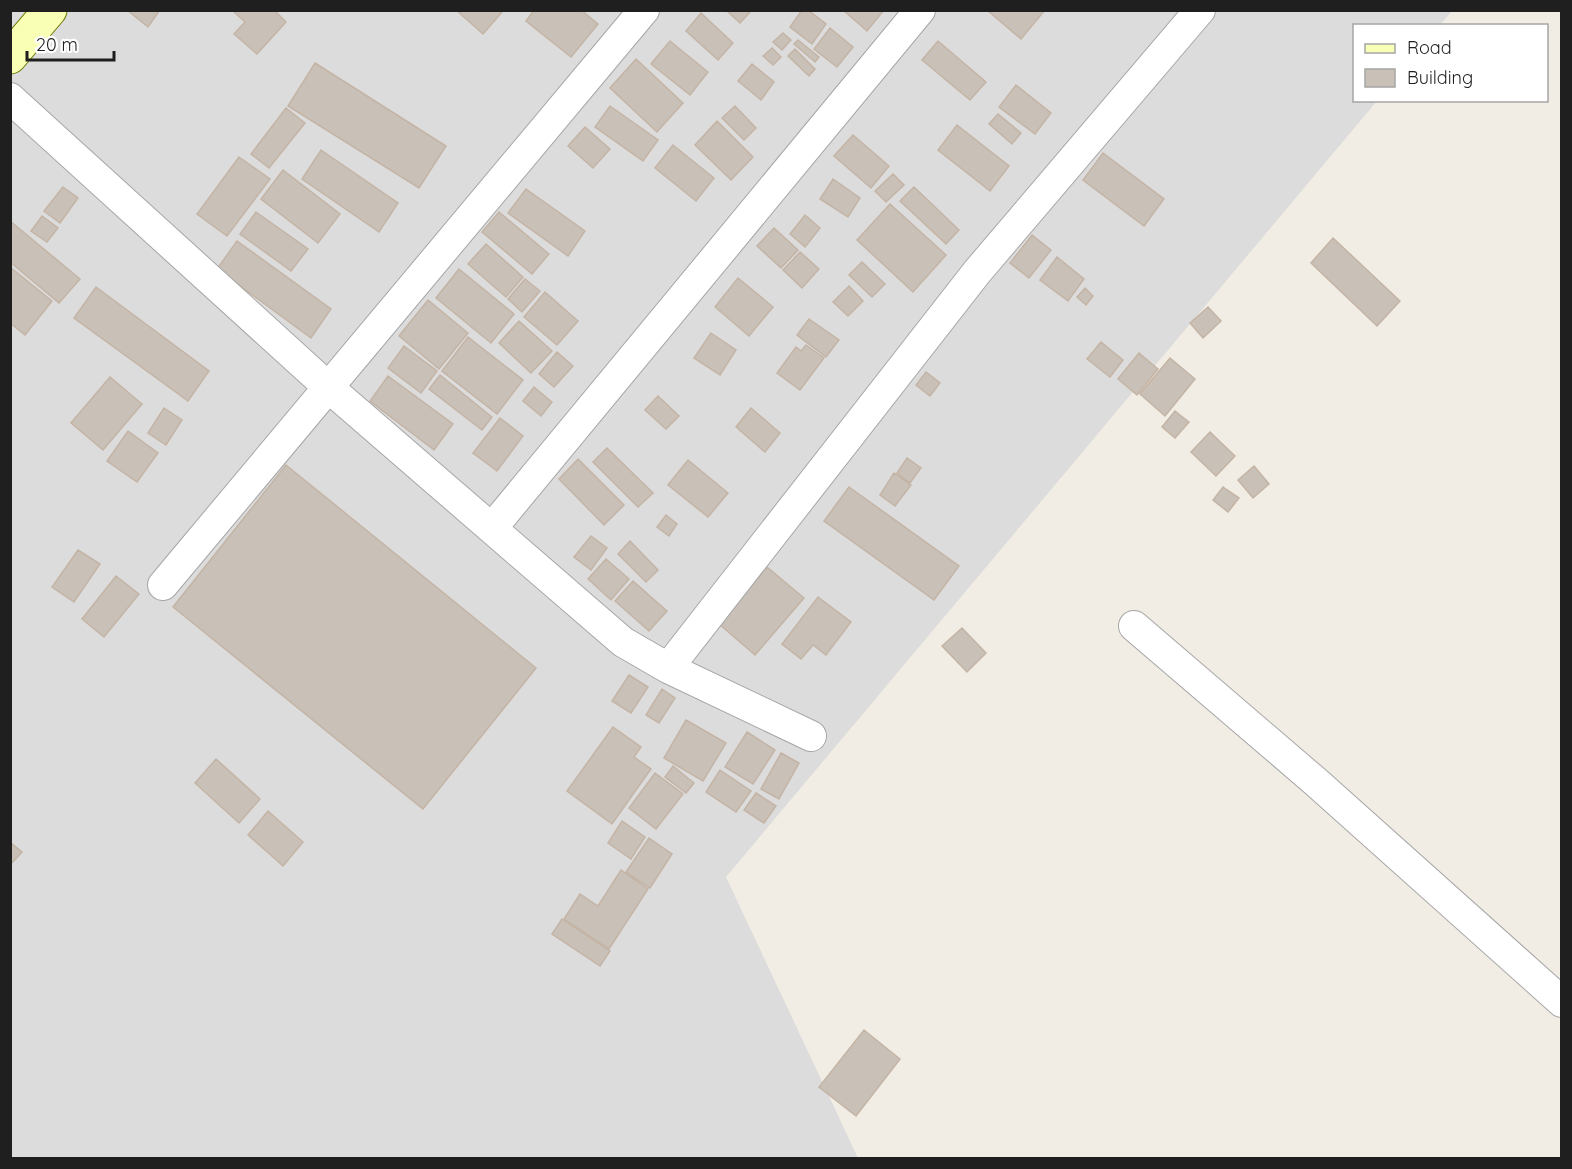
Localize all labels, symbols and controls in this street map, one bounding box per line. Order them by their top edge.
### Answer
scale bar [27,24,114,62]
legend [1353,24,1548,102]
text: 20 m [36,33,78,56]
text: Road [1407,36,1452,59]
text: Building [1407,66,1473,89]

